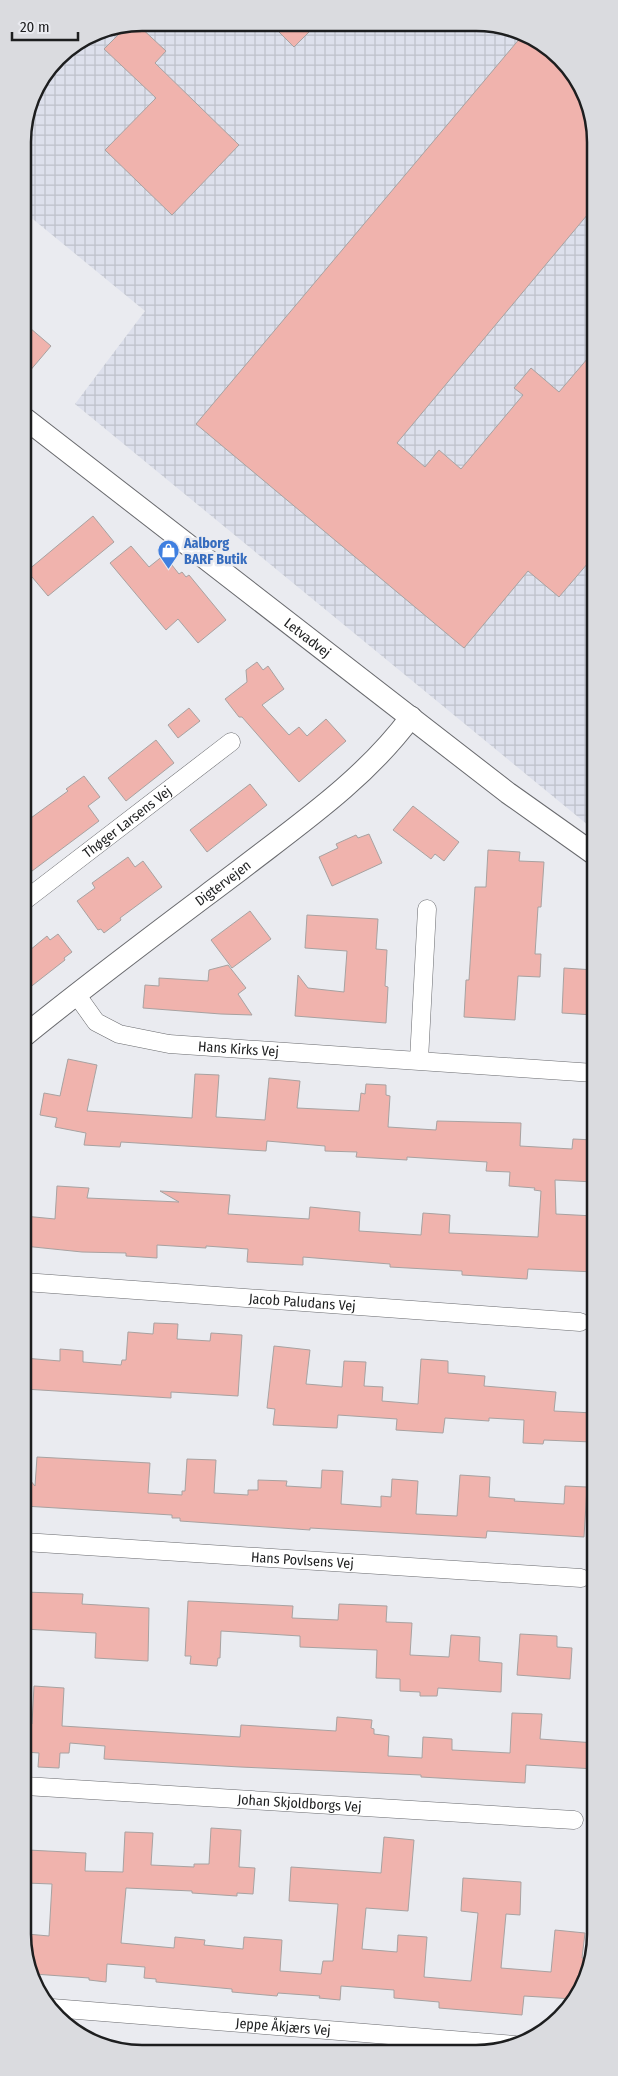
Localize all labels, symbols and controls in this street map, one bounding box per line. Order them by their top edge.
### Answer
scale bar [12,10,79,42]
text: 20 m [20,18,50,36]
place label: Aalborg BARF Butik [183,535,248,568]
shop icon: Aalborg BARF Butik [156,539,180,570]
street label: Letvadvej [281,614,334,661]
street label: Thøger Larsens Vej [79,782,175,861]
street label: Digtervejen [192,856,254,909]
street label: Hans Kirks Vej [198,1038,279,1060]
street label: Jacob Paludans Vej [248,1290,356,1314]
street label: Hans Povlsens Vej [250,1548,354,1572]
street label: Johan Skjoldborgs Vej [237,1791,362,1815]
street label: Jeppe Åkjærs Vej [235,2014,331,2039]

